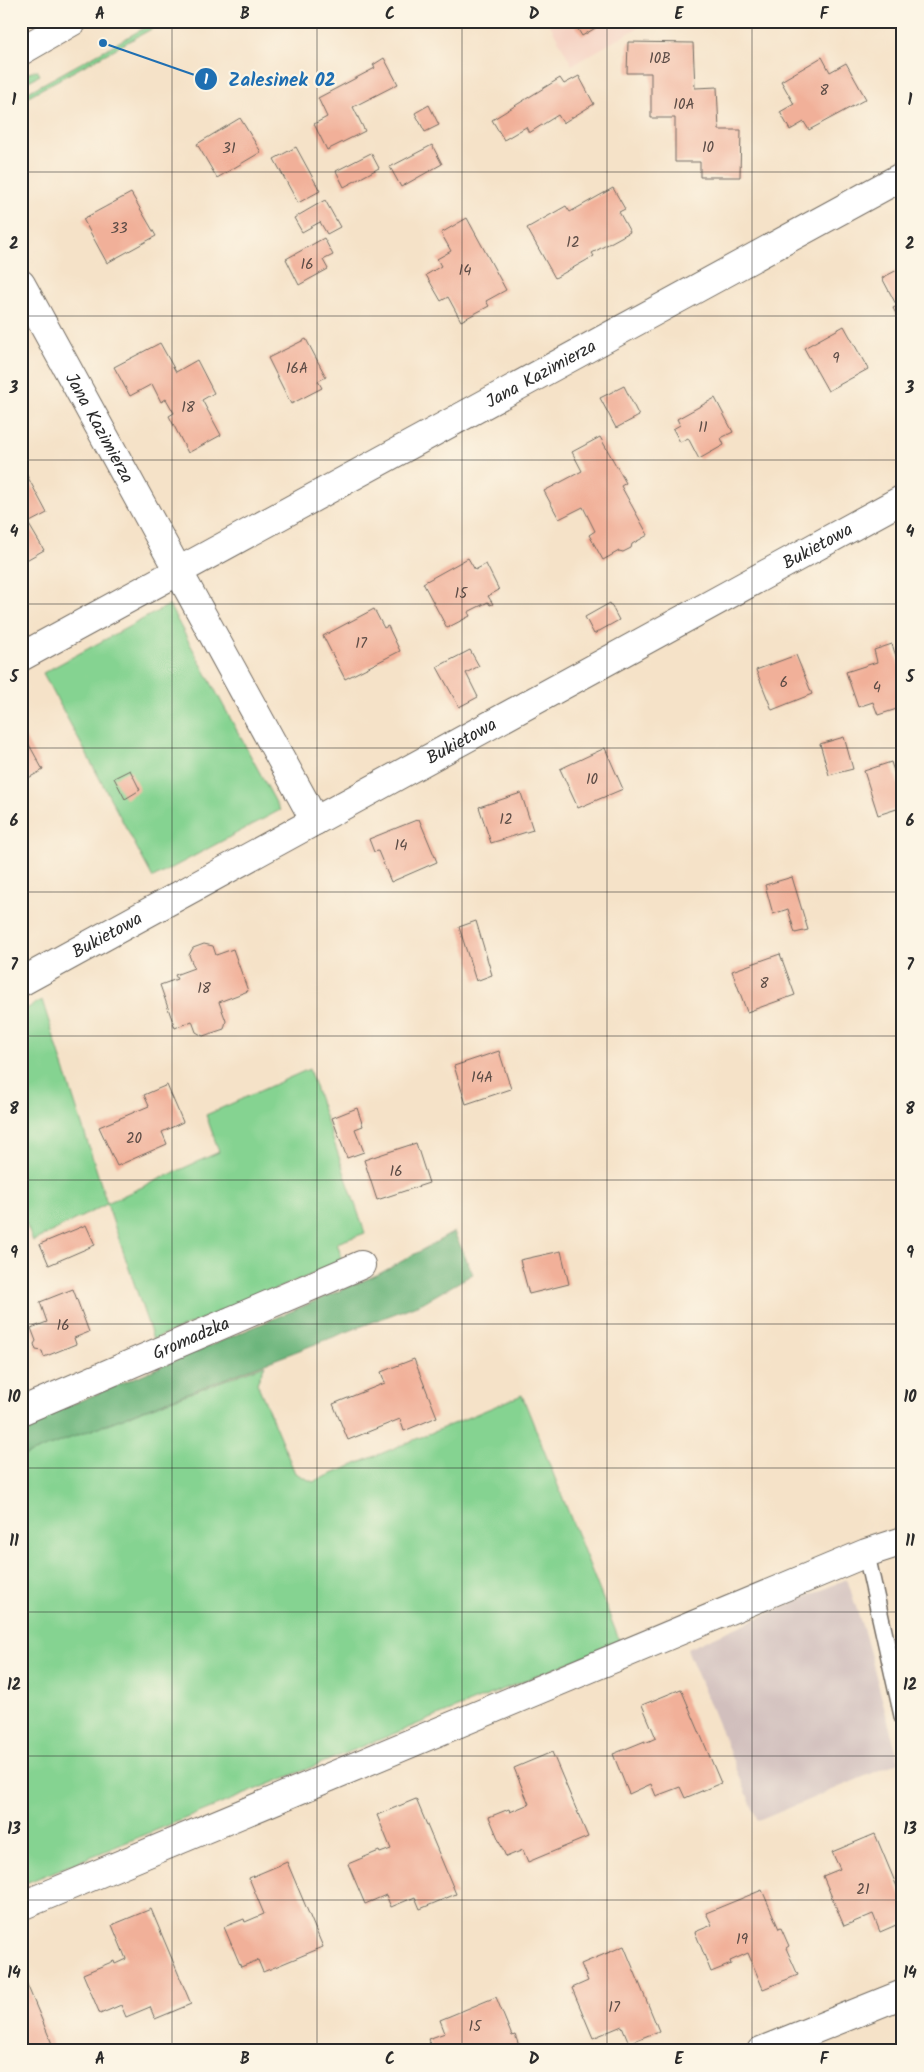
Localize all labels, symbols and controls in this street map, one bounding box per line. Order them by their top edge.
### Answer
text: A [95,2,105,27]
text: B [240,2,250,27]
text: C [385,2,395,27]
text: D [529,2,540,27]
text: E [675,2,685,27]
text: F [820,2,830,27]
house number: 10B [649,47,671,71]
callout: Zalesinek 02 [193,62,345,96]
text: Zalesinek 02 [228,66,336,96]
text: 1 [204,68,209,92]
house number: 8 [819,79,829,103]
text: 1 [12,88,17,113]
text: 1 [908,88,913,113]
house number: 10A [673,93,695,117]
house number: 10 [702,136,715,160]
house number: 31 [222,137,236,161]
house number: 33 [110,217,128,241]
house number: 12 [566,231,580,255]
text: 2 [9,232,19,257]
text: 2 [905,232,915,257]
house number: 16 [300,253,314,277]
house number: 14 [459,259,471,283]
street label: Jana Kazimierza [481,333,602,417]
house number: 9 [832,347,840,371]
house number: 16A [286,357,308,381]
street label: Jana Kazimierza [56,368,141,489]
text: 3 [9,376,19,401]
text: 3 [905,376,915,401]
house number: 18 [181,396,196,420]
house number: 11 [698,416,708,440]
street label: Bukietowa [778,516,859,578]
text: 4 [10,520,19,545]
text: 4 [906,520,915,545]
house number: 15 [455,582,468,606]
house number: 17 [355,632,368,656]
text: 5 [9,665,20,690]
text: 5 [905,665,916,690]
house number: 6 [780,671,788,695]
house number: 4 [873,676,881,700]
street label: Bukietowa [421,711,503,773]
house number: 10 [586,768,599,792]
house number: 12 [499,808,513,832]
text: 6 [10,809,19,834]
text: 6 [906,809,915,834]
house number: 14 [395,834,407,858]
street label: Bukietowa [67,905,148,967]
text: 7 [10,953,18,978]
text: 7 [906,953,914,978]
house number: 8 [759,972,769,996]
house number: 18 [197,977,212,1001]
house number: 14A [471,1066,493,1090]
text: 8 [9,1097,19,1122]
text: 8 [905,1097,915,1122]
house number: 20 [126,1127,143,1151]
house number: 16 [389,1160,403,1184]
text: 9 [10,1241,18,1266]
text: 9 [906,1241,914,1266]
street label: Gromadzka [148,1310,235,1369]
house number: 16 [56,1314,70,1338]
text: 10 [7,1385,21,1410]
text: 10 [903,1385,917,1410]
text: 11 [9,1529,19,1554]
text: 11 [905,1529,915,1554]
text: 12 [7,1673,21,1698]
text: 12 [903,1673,917,1698]
text: 13 [7,1817,21,1842]
text: 13 [903,1817,917,1842]
house number: 21 [856,1878,870,1902]
house number: 19 [736,1928,749,1952]
text: 14 [7,1961,21,1986]
text: 14 [903,1961,917,1986]
house number: 17 [608,1996,621,2020]
house number: 15 [469,2015,482,2039]
text: A [95,2047,105,2072]
text: B [240,2047,250,2072]
text: C [385,2047,395,2072]
text: D [529,2047,540,2072]
text: E [675,2047,685,2072]
text: F [820,2047,830,2072]

